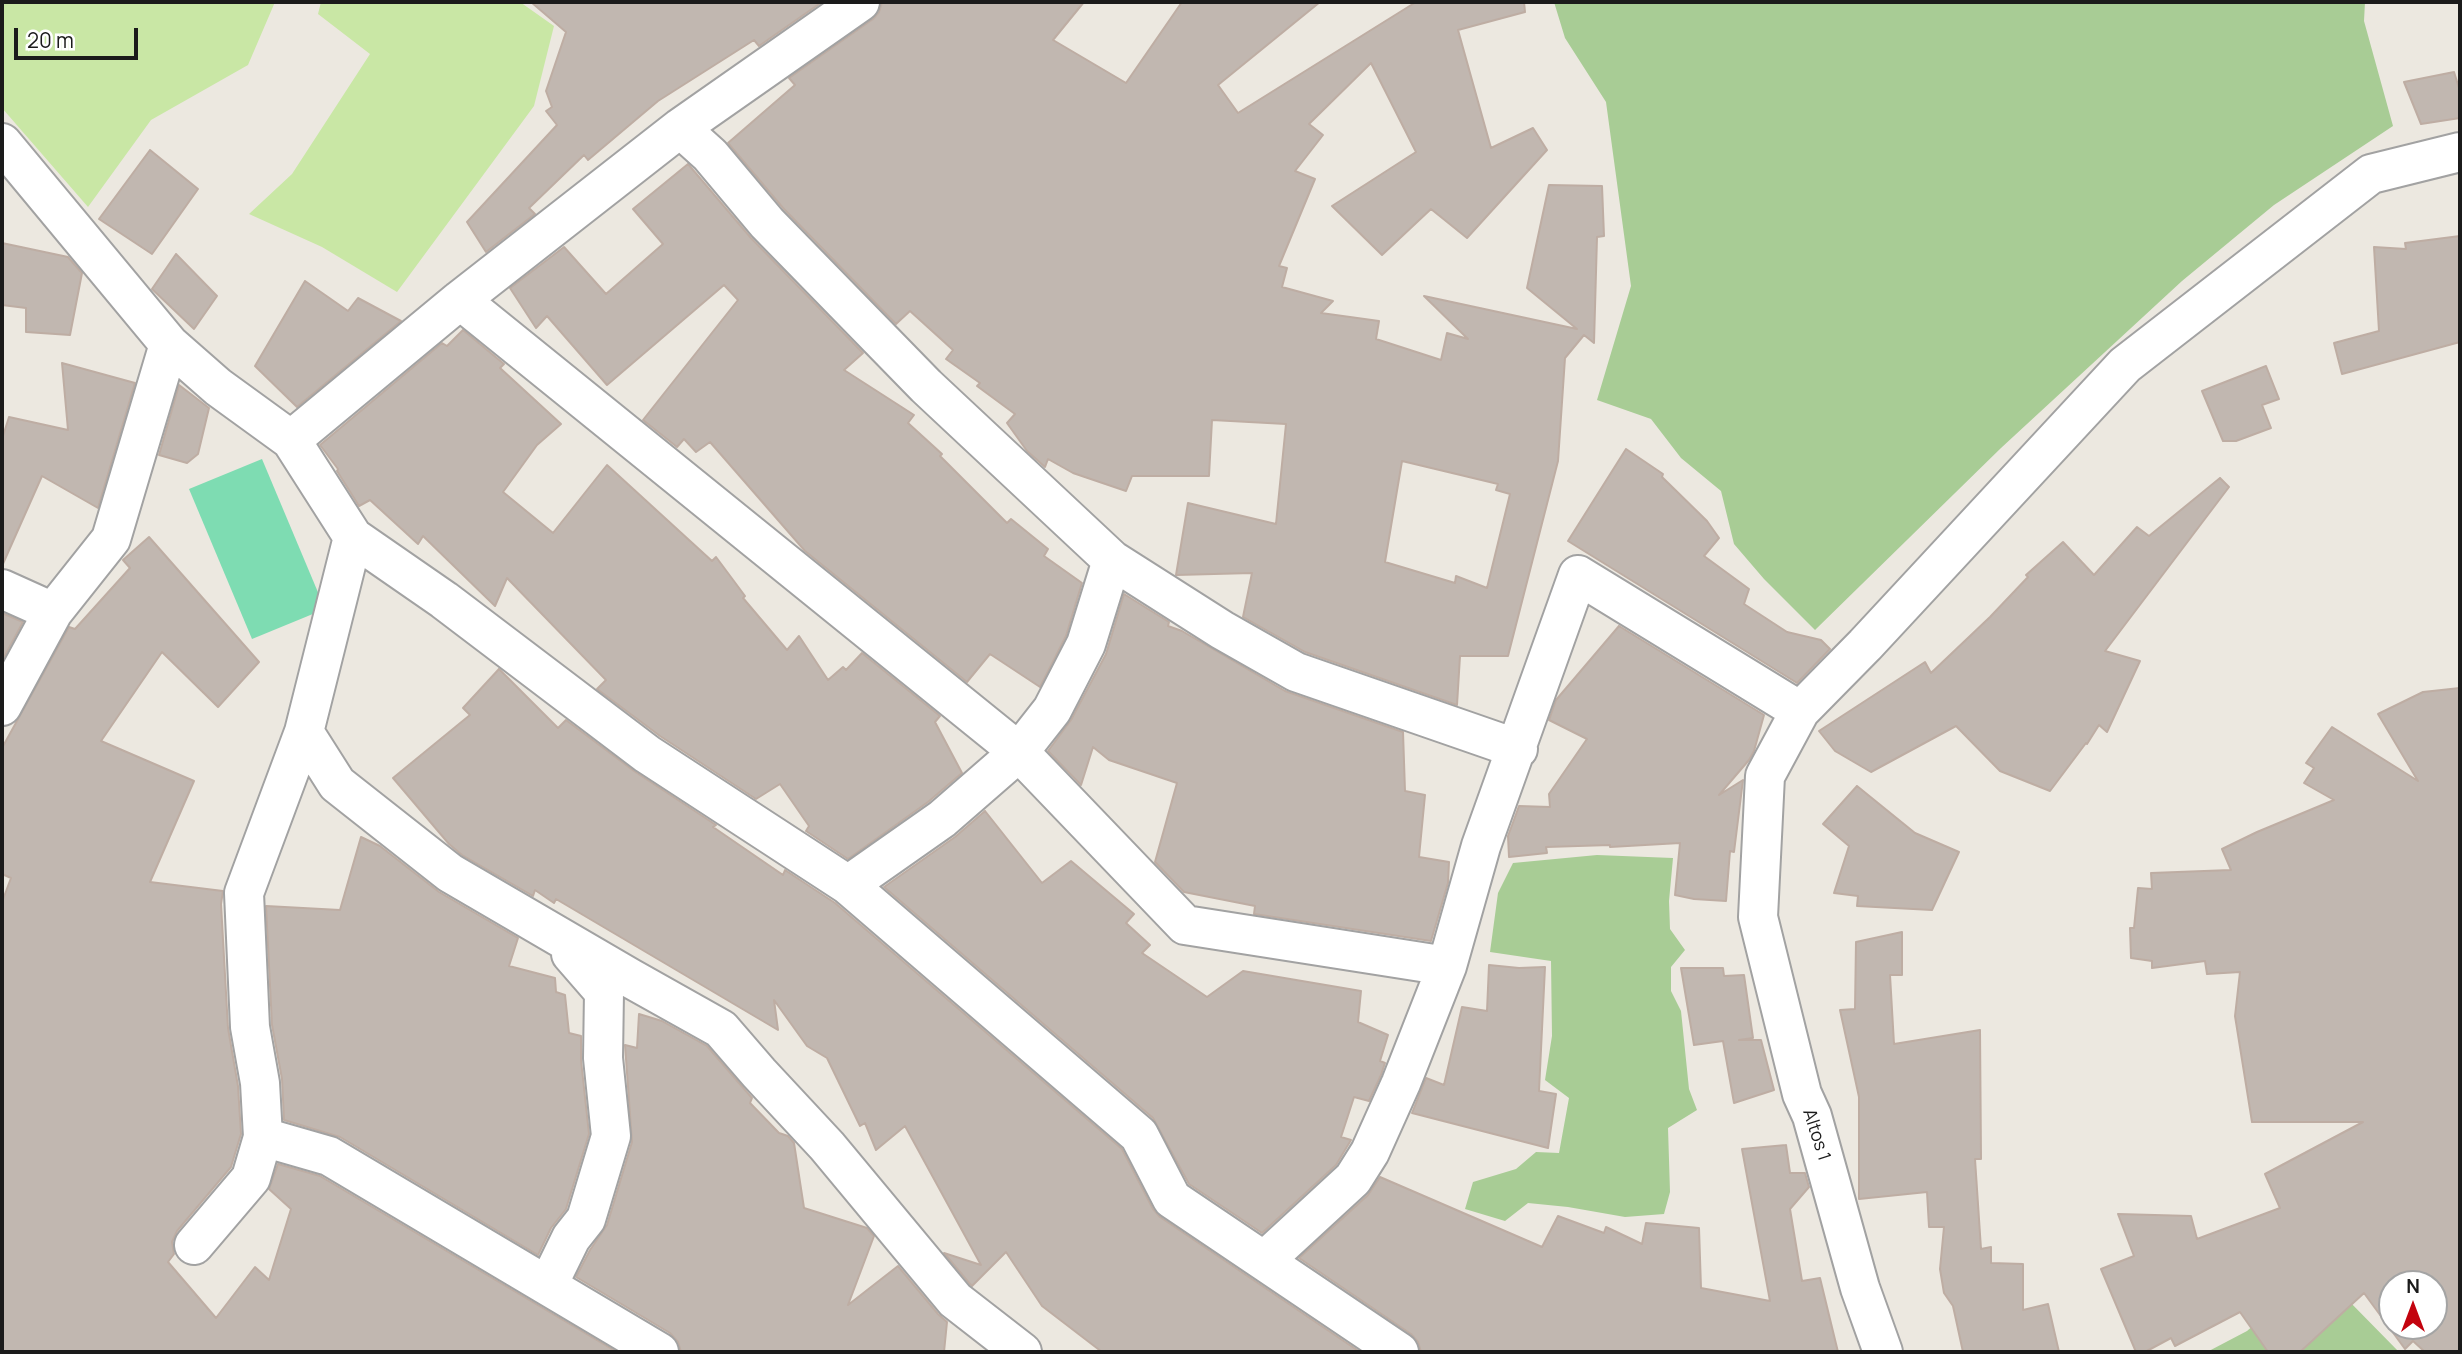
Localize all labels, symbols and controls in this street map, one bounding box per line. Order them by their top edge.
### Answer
scale bar [18,14,142,58]
text: 20 m [27,26,74,54]
street label: Altos 1 [1798,1106,1834,1164]
north arrow [2378,1270,2448,1340]
text: N [2406,1273,2420,1299]

